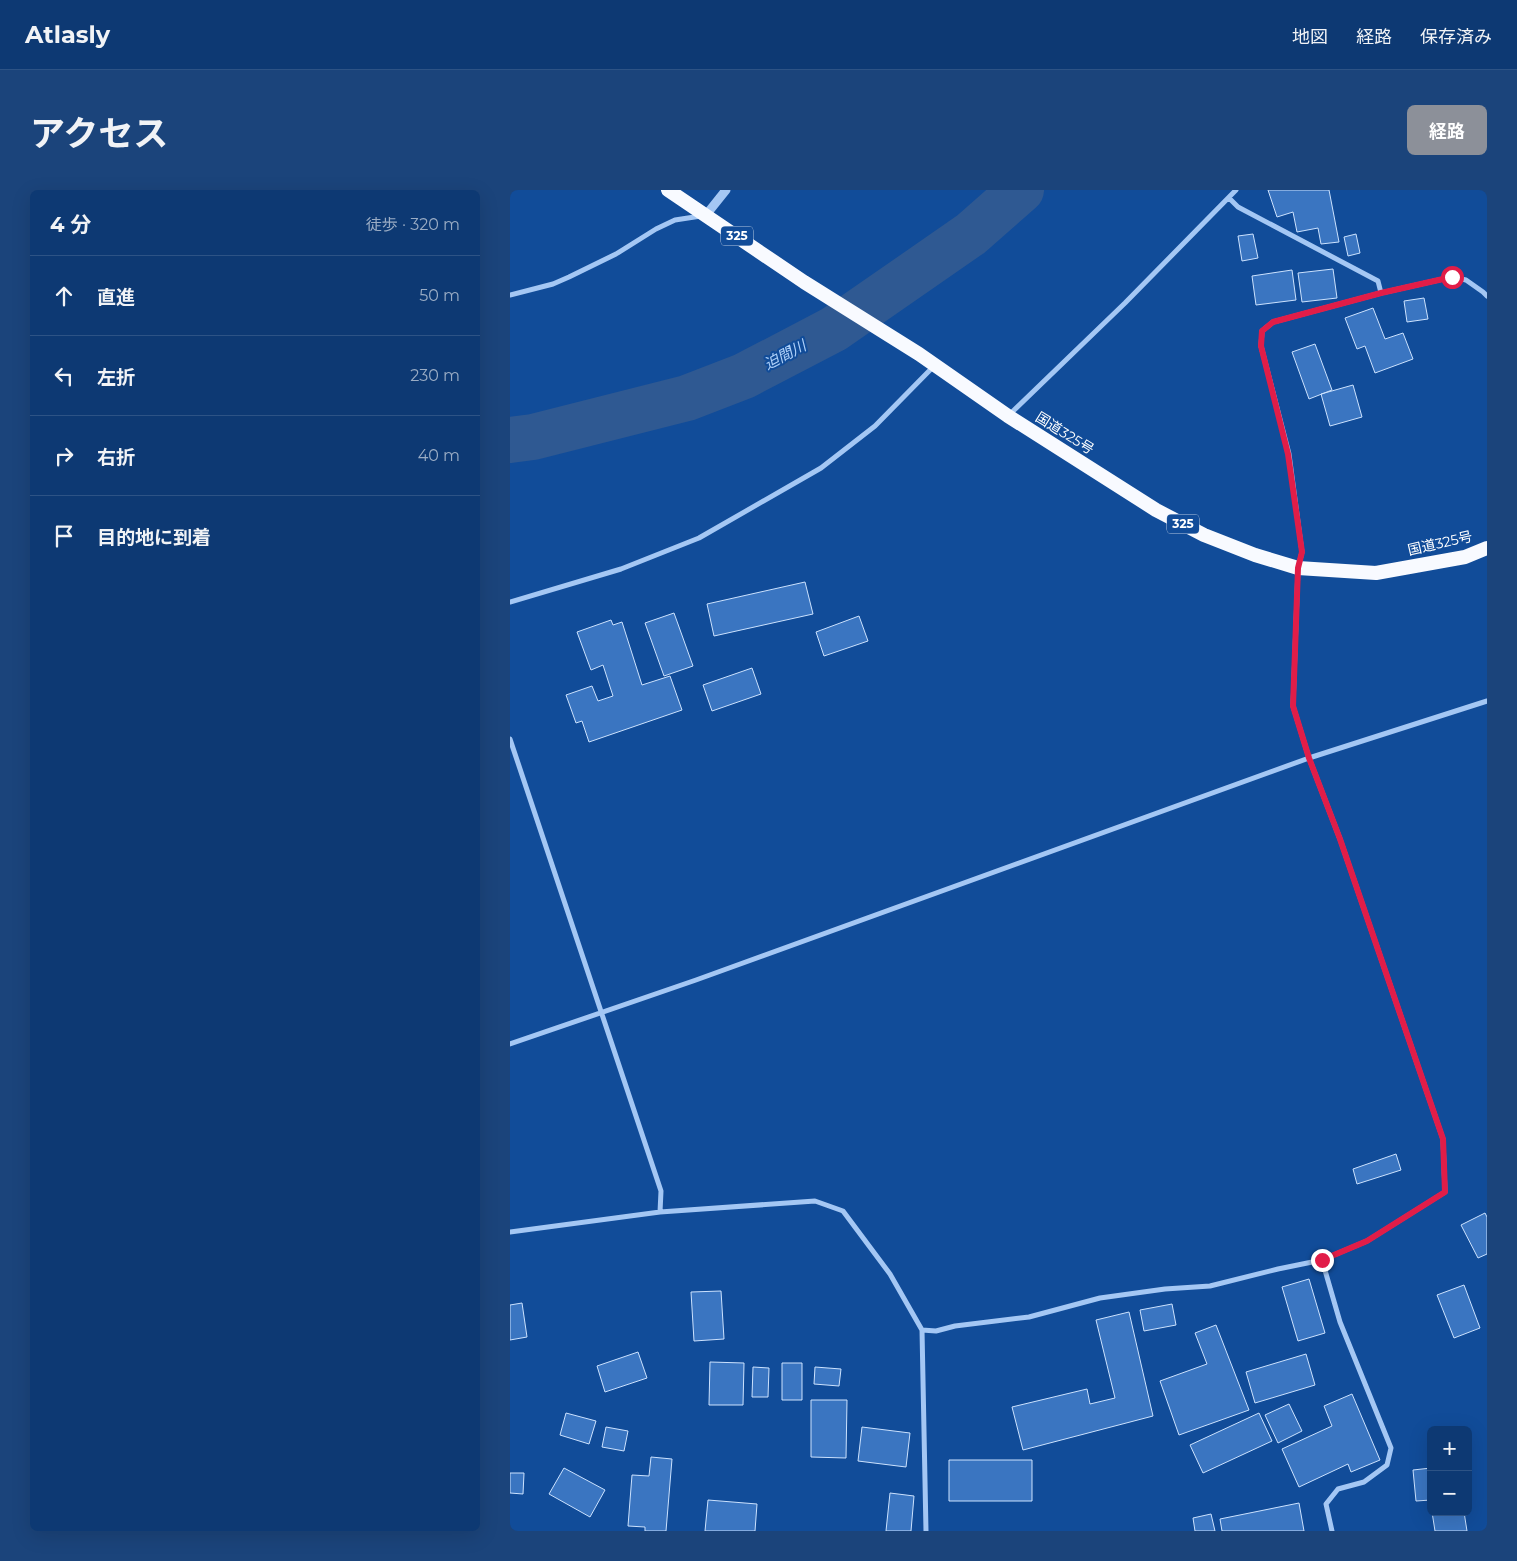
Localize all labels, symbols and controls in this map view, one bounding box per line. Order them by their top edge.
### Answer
text: Atlasly [25,20,110,49]
text: 地図 [1292,26,1328,48]
text: 経路 [1356,26,1392,48]
text: 保存済み [1420,26,1492,48]
button: 経路 [1407,105,1487,155]
text: アクセス [30,112,168,155]
text: 4 分 [50,212,91,237]
text: 徒歩 · 320 m [366,215,460,234]
road number: 325 [721,226,753,246]
route start [1441,266,1464,289]
icon: ahead [50,282,78,310]
text: 直進 [97,286,135,309]
text: 50 m [419,286,460,305]
water label: 迫間川 [760,335,811,374]
icon: left [50,362,78,390]
text: 左折 [97,366,135,389]
text: 230 m [410,366,460,385]
street label: 国道325号 [1032,408,1098,458]
icon: right [50,442,78,470]
text: 右折 [97,446,135,469]
text: 40 m [418,446,460,465]
road number: 325 [1167,514,1199,534]
icon: arrive [50,522,78,550]
text: 目的地に到着 [97,526,211,549]
street label: 国道325号 [1406,527,1474,559]
route end [1311,1249,1334,1272]
map controls [1427,1426,1472,1516]
button: + [1427,1426,1472,1471]
button: − [1427,1471,1472,1516]

